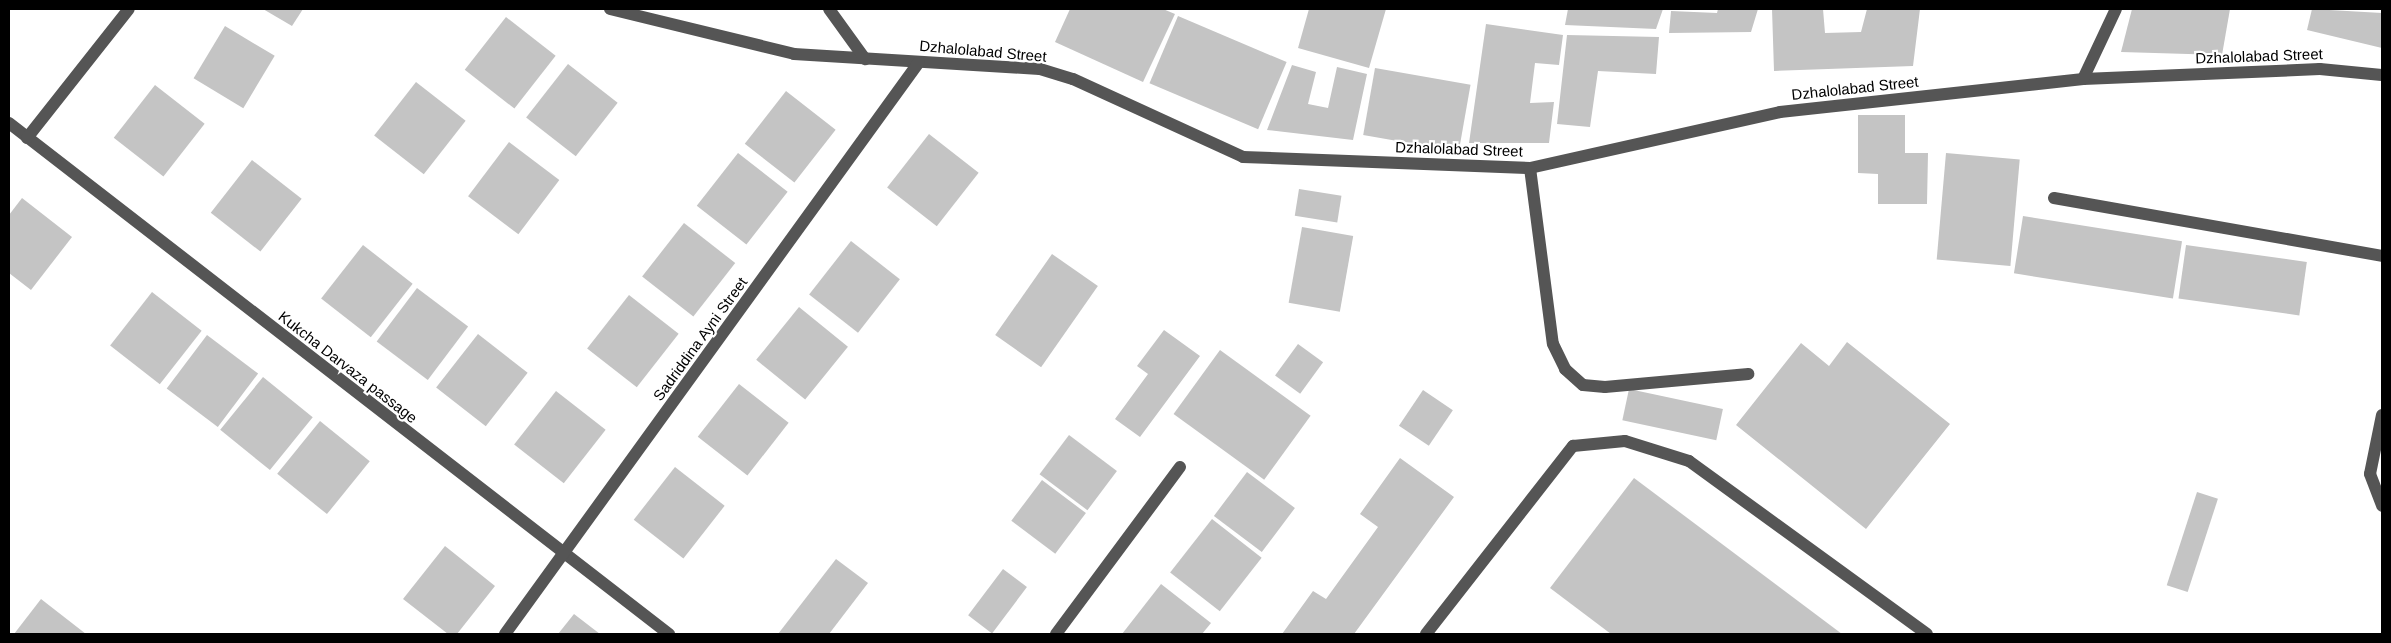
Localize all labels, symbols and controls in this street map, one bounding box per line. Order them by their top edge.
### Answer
street label: Dzhalolаbad Street [919,36,1047,66]
street label: Dzhalolаbad Street [2195,45,2323,67]
street label: Dzhalolаbad Street [1791,72,1919,104]
street label: Dzhalolаbad Street [1395,138,1523,160]
street label: Sadriddina Ayni Street [649,273,751,405]
street label: Kukcha Darvaza passage [275,307,421,427]

